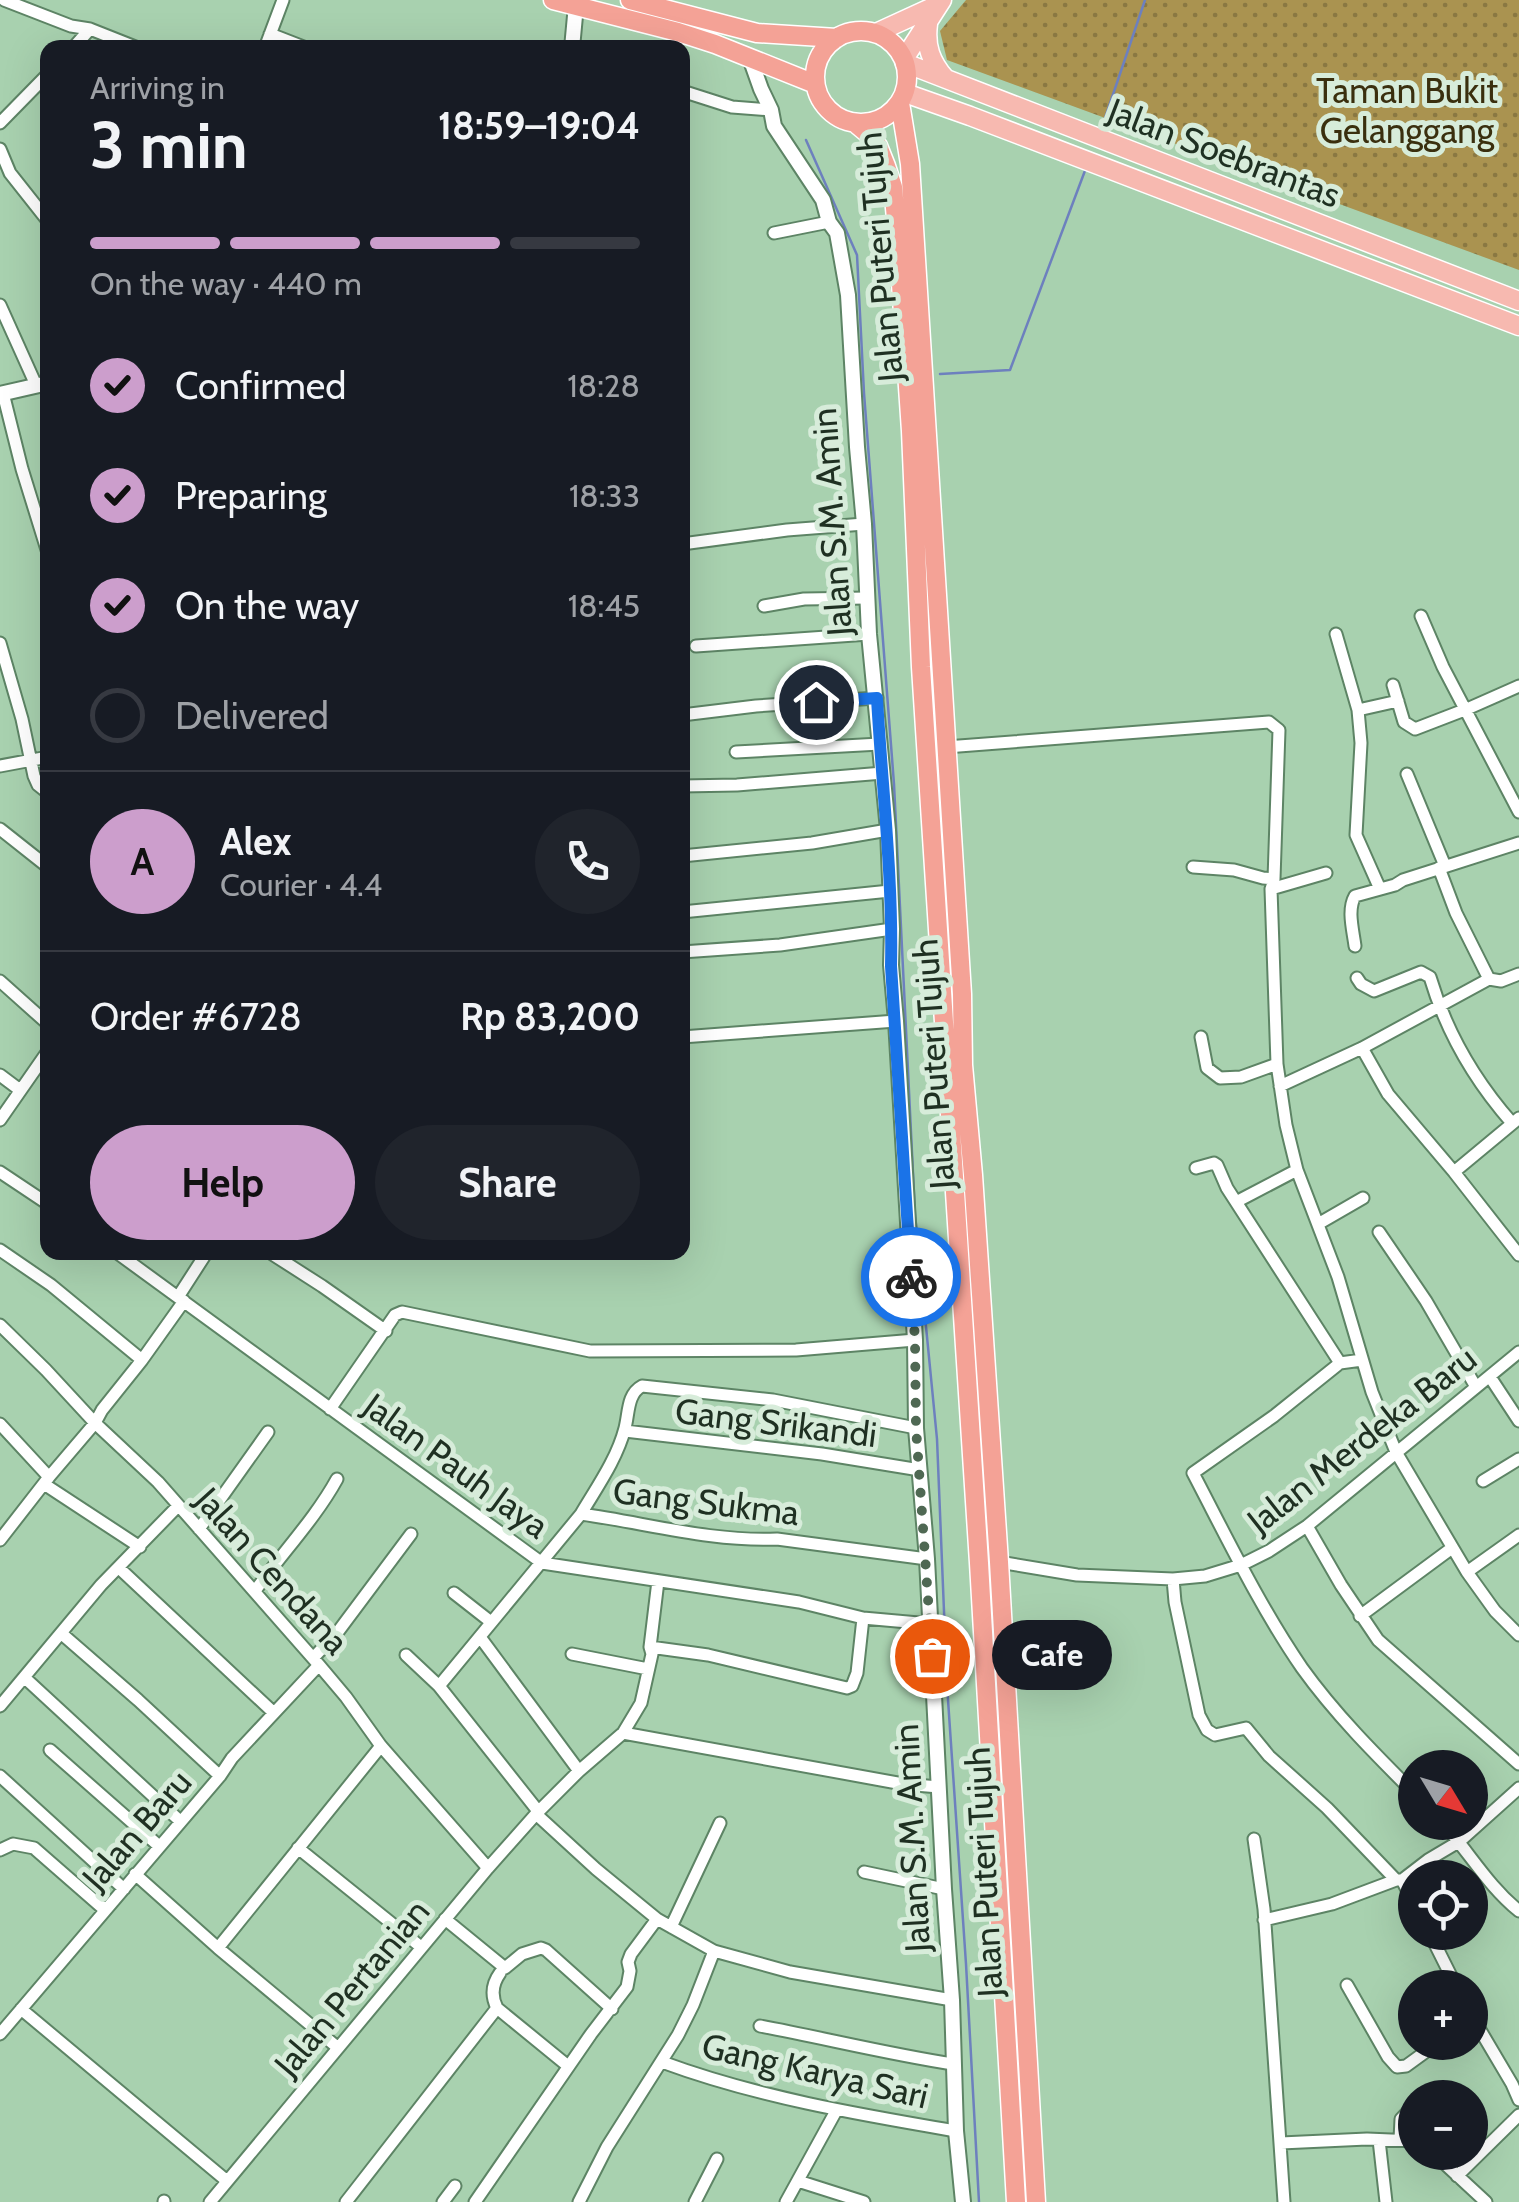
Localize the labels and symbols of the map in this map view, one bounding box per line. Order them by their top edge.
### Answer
park label: Taman Bukit Gelanggang [1316,69,1498,152]
street label: Jalan Soebrantas [1101,88,1346,216]
street label: Jalan Puteri Tujuh [847,130,912,385]
street label: Jalan S.M. Amin [802,407,861,638]
pin [774,660,859,745]
street label: Jalan Puteri Tujuh [903,938,964,1192]
courier [861,1227,961,1327]
street label: Jalan Merdeka Baru [1238,1337,1485,1543]
street label: Jalan Pauh Jaya [355,1383,557,1547]
street label: Gang Srikandi [673,1389,879,1456]
street label: Gang Sukma [611,1469,802,1534]
street label: Jalan Cendana [186,1478,358,1663]
pin [890,1614,975,1699]
callout: Cafe [992,1621,1112,1691]
street label: Jalan S.M. Amin [884,1723,939,1954]
street label: Jalan Puteri Tujuh [955,1746,1012,1999]
north arrow [1398,1750,1488,1840]
street label: Jalan Baru [72,1761,200,1899]
street label: Jalan Pertanian [264,1890,438,2086]
street label: Gang Karya Sari [698,2024,932,2117]

